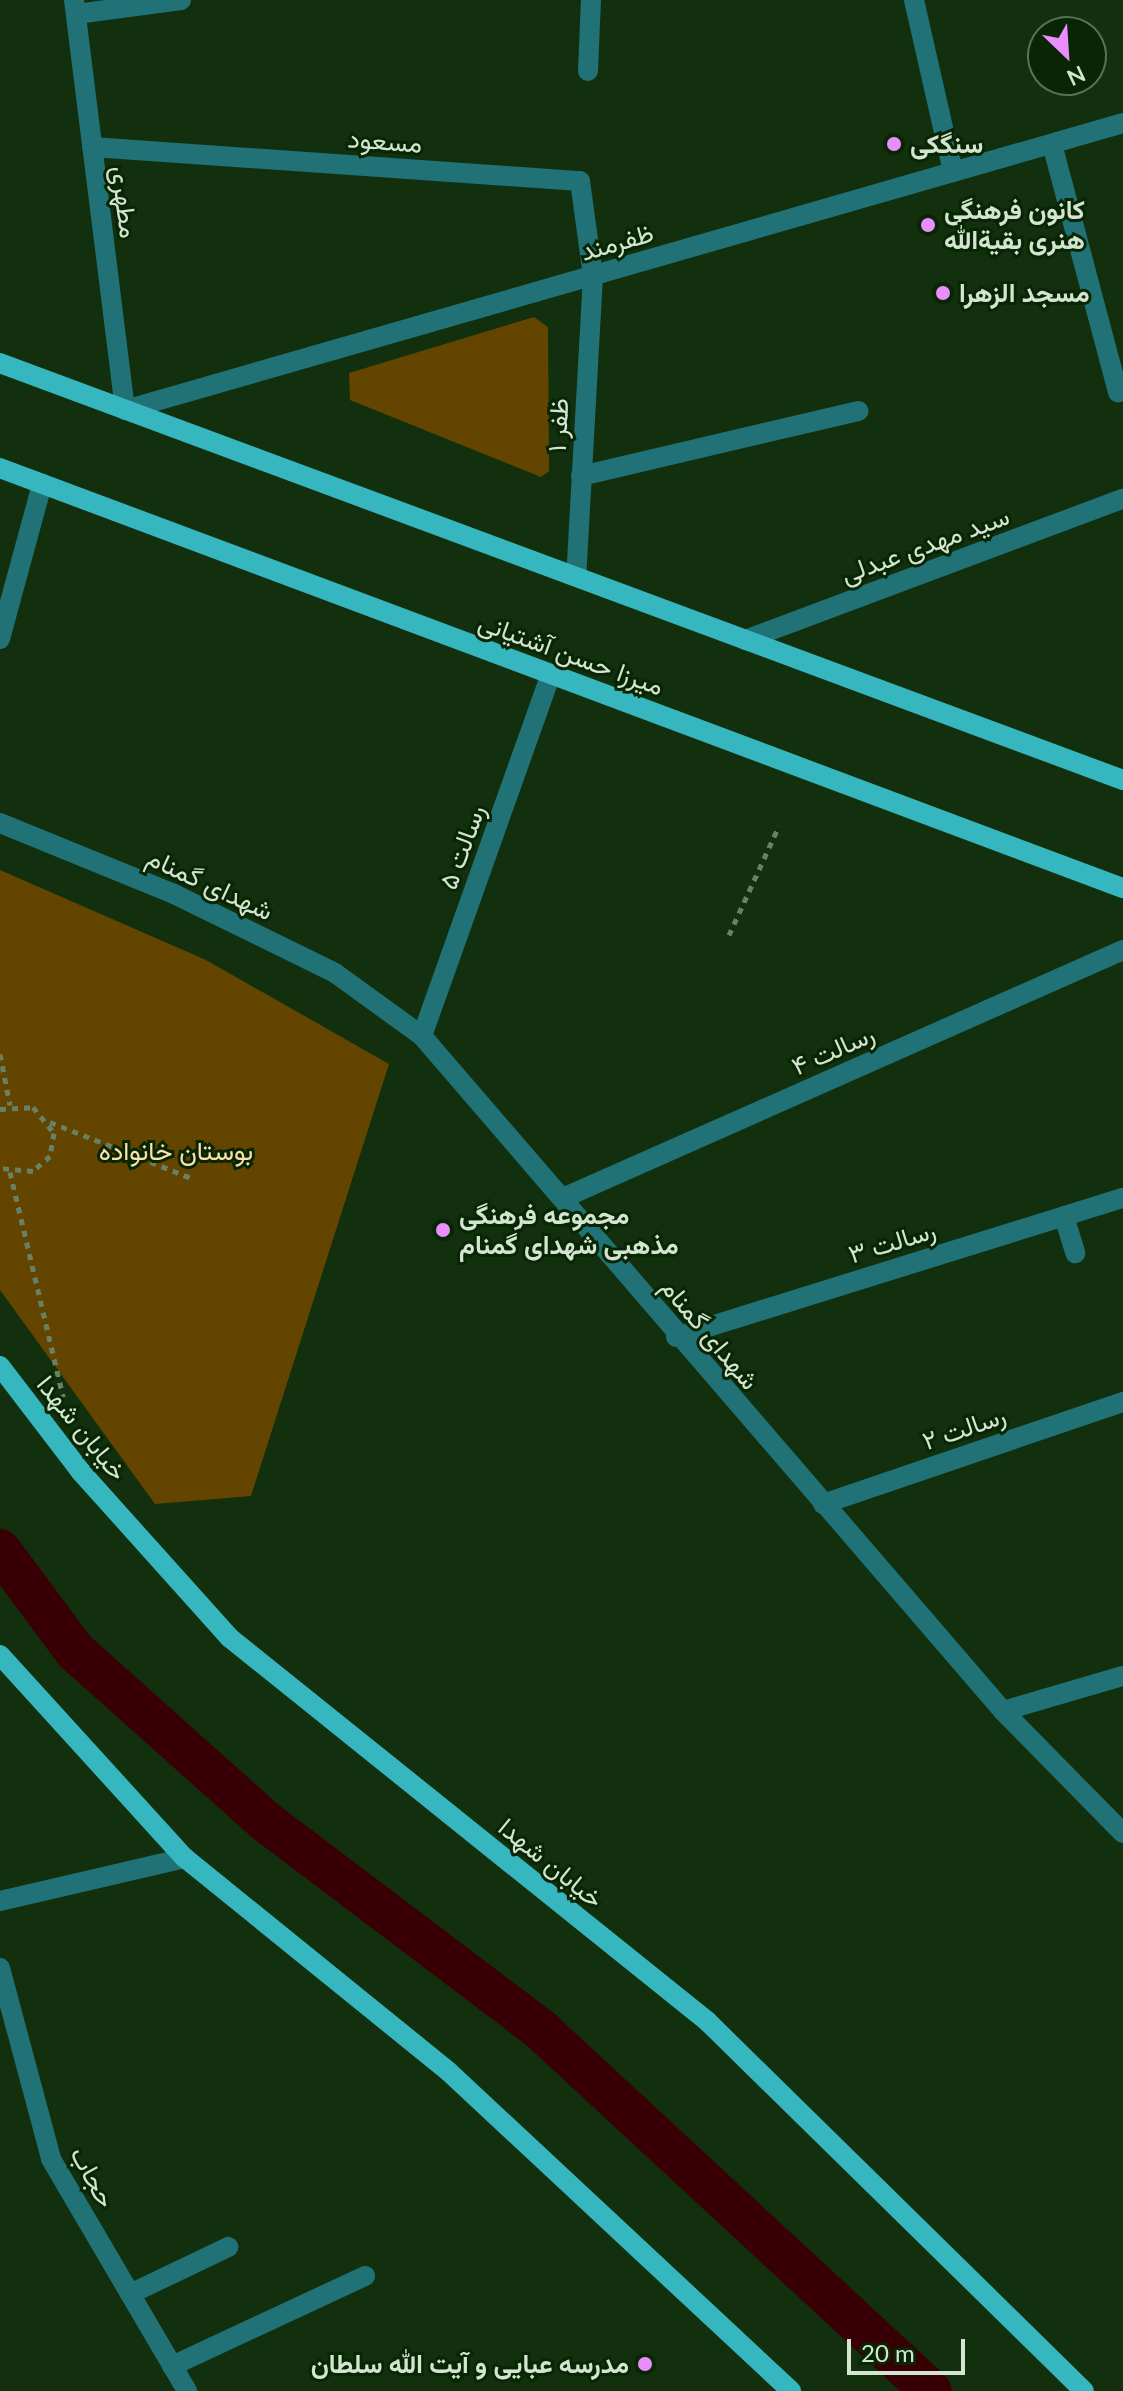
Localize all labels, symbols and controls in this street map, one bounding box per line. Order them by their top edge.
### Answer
north arrow [1027,16,1107,96]
text: N [1063,61,1090,92]
street label: مسعود [347,123,423,159]
place label: سنگکی [910,128,983,160]
marker: سنگکی [885,135,903,153]
street label: مطهری [105,164,145,240]
place label: کانون فرهنگی هنری بقیةالله [944,194,1085,256]
marker: کانون فرهنگی هنری بقیةالله [919,216,937,234]
street label: ظفرمند [577,217,657,267]
place label: مسجد الزهرا [959,277,1090,309]
marker: مسجد الزهرا [934,284,952,302]
street label: ظفر ۱ [541,397,575,453]
street label: سید مهدی عبدلی [837,500,1013,590]
street label: میرزا حسن آشتیانی [474,606,668,702]
street label: رسالت ۵ [432,800,492,894]
street label: شهدای گمنام [142,841,278,927]
street label: رسالت ۴ [787,1018,879,1082]
park label: بوستان خانواده [99,1135,253,1167]
place label: مجموعه فرهنگی مذهبی شهدای گمنام [459,1199,679,1260]
street label: رسالت ۳ [845,1214,939,1270]
marker: مجموعه فرهنگی مذهبی شهدای گمنام [434,1221,452,1239]
street label: شهدای گمنام [654,1272,766,1396]
street label: خیابان شهدا [30,1369,134,1487]
street label: رسالت ۲ [918,1399,1010,1457]
street label: خیابان شهدا [492,1811,610,1915]
street label: حجاب [64,2141,122,2213]
scale bar [851,2323,969,2373]
text: 20 m [861,2338,915,2367]
place label: مدرسه عبایی و آیت الله سلطان [311,2348,629,2380]
marker: مدرسه عبایی و آیت الله سلطان [636,2355,654,2373]

